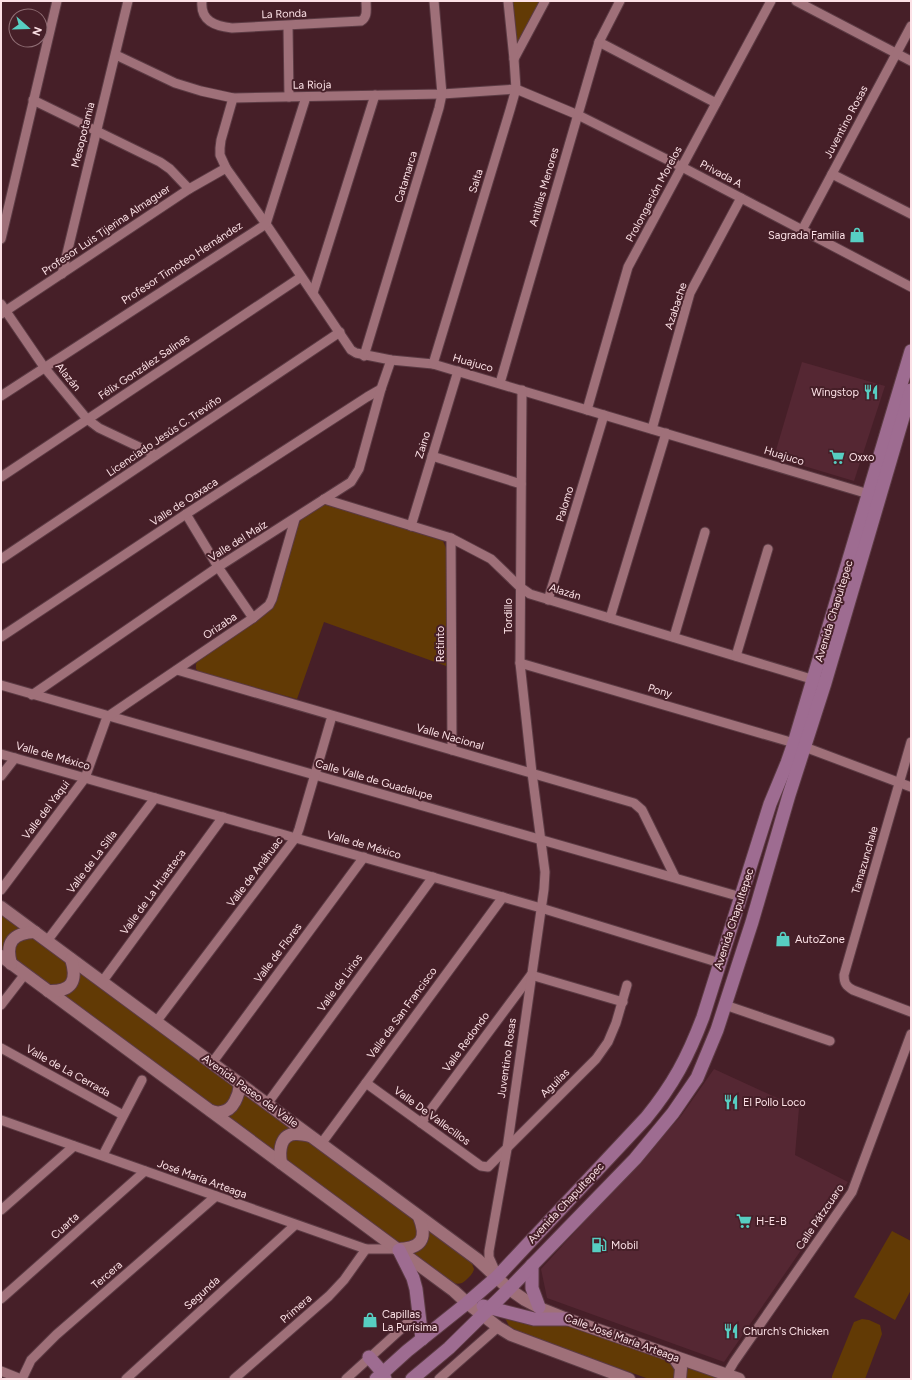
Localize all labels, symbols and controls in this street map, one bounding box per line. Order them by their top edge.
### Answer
street label: La Ronda [261,7,307,21]
north arrow [8,8,48,48]
text: N [29,25,44,37]
street label: La Rioja [293,78,331,92]
street label: Juventino Rosas [821,83,871,161]
street label: Mesopotamia [69,101,97,169]
street label: Prolongación Morelos [623,144,685,244]
street label: Antillas Menores [527,146,561,228]
street label: Catamarca [392,150,420,204]
street label: Privada A [698,157,745,191]
street label: Salta [466,167,486,195]
street label: Profesor Luis Tijerina Almaguer [39,182,173,278]
street label: Profesor Timoteo Hernández [119,219,245,307]
shop icon: Sagrada Familia [848,226,866,244]
place label: Sagrada Familia [768,229,845,242]
street label: Azabache [662,281,690,331]
street label: Félix González Salinas [96,332,192,402]
street label: Huajuco [451,351,495,375]
street label: Alazán [53,360,83,394]
restaurant icon: Wingstop [862,383,880,401]
place label: Wingstop [811,386,859,399]
street label: Licenciado Jesús C. Treviño [104,393,224,479]
street label: Zaino [413,430,433,460]
street label: Huajuco [762,444,806,468]
supermarket icon: Oxxo [828,448,846,466]
place label: Oxxo [849,451,874,464]
street label: Valle de Oaxaca [148,475,220,529]
street label: Palomo [553,485,577,523]
street label: Valle del Maíz [206,518,270,564]
street label: Avenida Chapultepec [812,559,856,663]
street label: Alazán [547,581,583,603]
street label: Tordillo [502,598,515,634]
street label: Orizaba [201,610,239,642]
street label: Retinto [434,626,447,662]
street label: Pony [646,681,674,701]
street label: Valle Nacional [415,721,485,753]
street label: Valle de México [14,739,92,773]
street label: Calle Valle de Guadalupe [314,757,434,803]
street label: Valle del Yaqui [20,778,72,842]
street label: Tamazunchale [849,825,881,895]
street label: Valle de La Silla [64,828,120,896]
street label: Valle de México [325,828,403,862]
street label: Valle de Anáhuac [224,834,286,910]
street label: Valle de La Huasteca [118,847,188,937]
street label: Avenida Chapultepec [711,867,757,971]
street label: Valle de Flores [251,921,305,985]
shop icon: AutoZone [774,930,792,948]
place label: AutoZone [795,933,845,946]
street label: Valle de Lirios [315,952,365,1014]
street label: Valle de San Francisco [364,965,440,1061]
street label: Valle Redondo [440,1009,492,1075]
street label: Juventino Rosas [495,1017,519,1099]
street label: Valle de La Cerrada [23,1042,113,1100]
street label: Avenida Paseo del Valle [199,1052,301,1130]
street label: Aguilas [538,1066,572,1100]
street label: Valle De Vallecillos [391,1084,473,1148]
restaurant icon: El Pollo Loco [722,1093,740,1111]
place label: El Pollo Loco [743,1096,806,1109]
street label: José María Arteaga [155,1157,249,1201]
street label: Avenida Chapultepec [525,1160,607,1246]
street label: Calle Pátzcuaro [793,1182,847,1252]
street label: Cuarta [48,1210,82,1242]
supermarket icon: H-E-B [735,1212,753,1230]
place label: H-E-B [756,1215,787,1228]
fuel station icon: Mobil [590,1236,608,1254]
place label: Mobil [611,1239,638,1252]
street label: Tercera [89,1258,125,1292]
street label: Segunda [181,1274,223,1312]
street label: Primera [278,1292,314,1326]
place label: Capillas La Purísima [382,1308,437,1334]
shop icon: Capillas La Purísima [361,1311,379,1329]
street label: Calle José María Arteaga [563,1311,681,1365]
restaurant icon: Church's Chicken [722,1322,740,1340]
place label: Church's Chicken [743,1325,829,1338]

